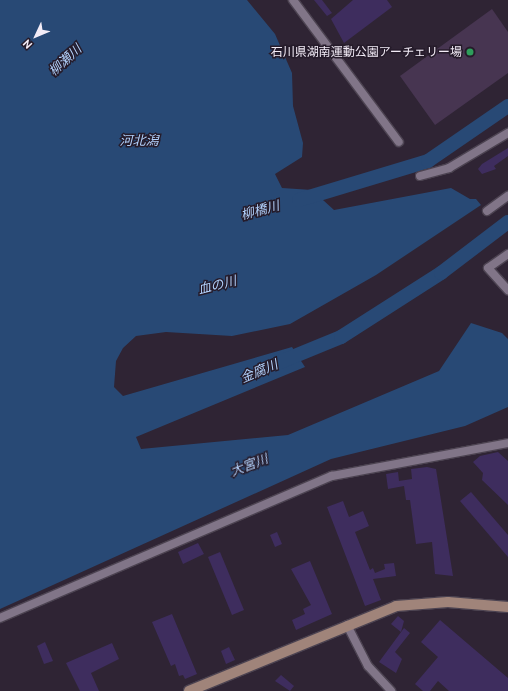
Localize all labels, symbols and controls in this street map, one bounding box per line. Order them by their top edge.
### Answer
north arrow [16,16,56,56]
text: N [20,37,35,52]
water label: 柳瀬川 [45,41,85,79]
place label: 石川県湖南運動公園アーチェリー場 [271,45,462,59]
marker: 石川県湖南運動公園アーチェリー場 [465,47,475,57]
water label: 河北潟 [120,132,158,148]
water label: 柳橋川 [239,197,281,223]
water label: 血の川 [196,273,238,297]
water label: 金腐川 [238,356,280,386]
water label: 大宮川 [228,451,270,479]

